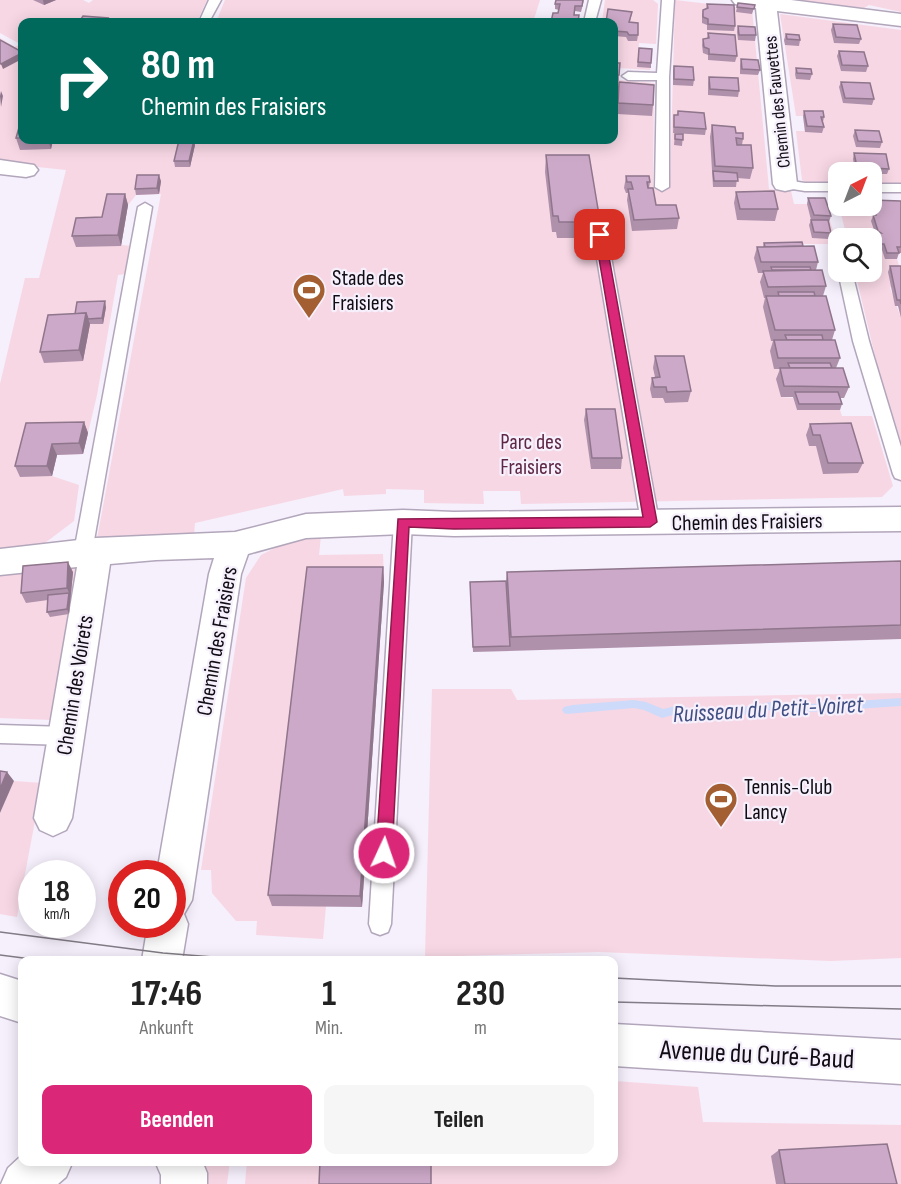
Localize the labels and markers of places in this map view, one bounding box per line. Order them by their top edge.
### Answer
pin [574,209,625,260]
place label: Stade des Fraisiers [332,265,404,317]
sports icon: Stade des Fraisiers [291,272,327,319]
place label: Tennis-Club Lancy [744,774,832,826]
sports icon: Tennis-Club Lancy [703,781,739,828]

